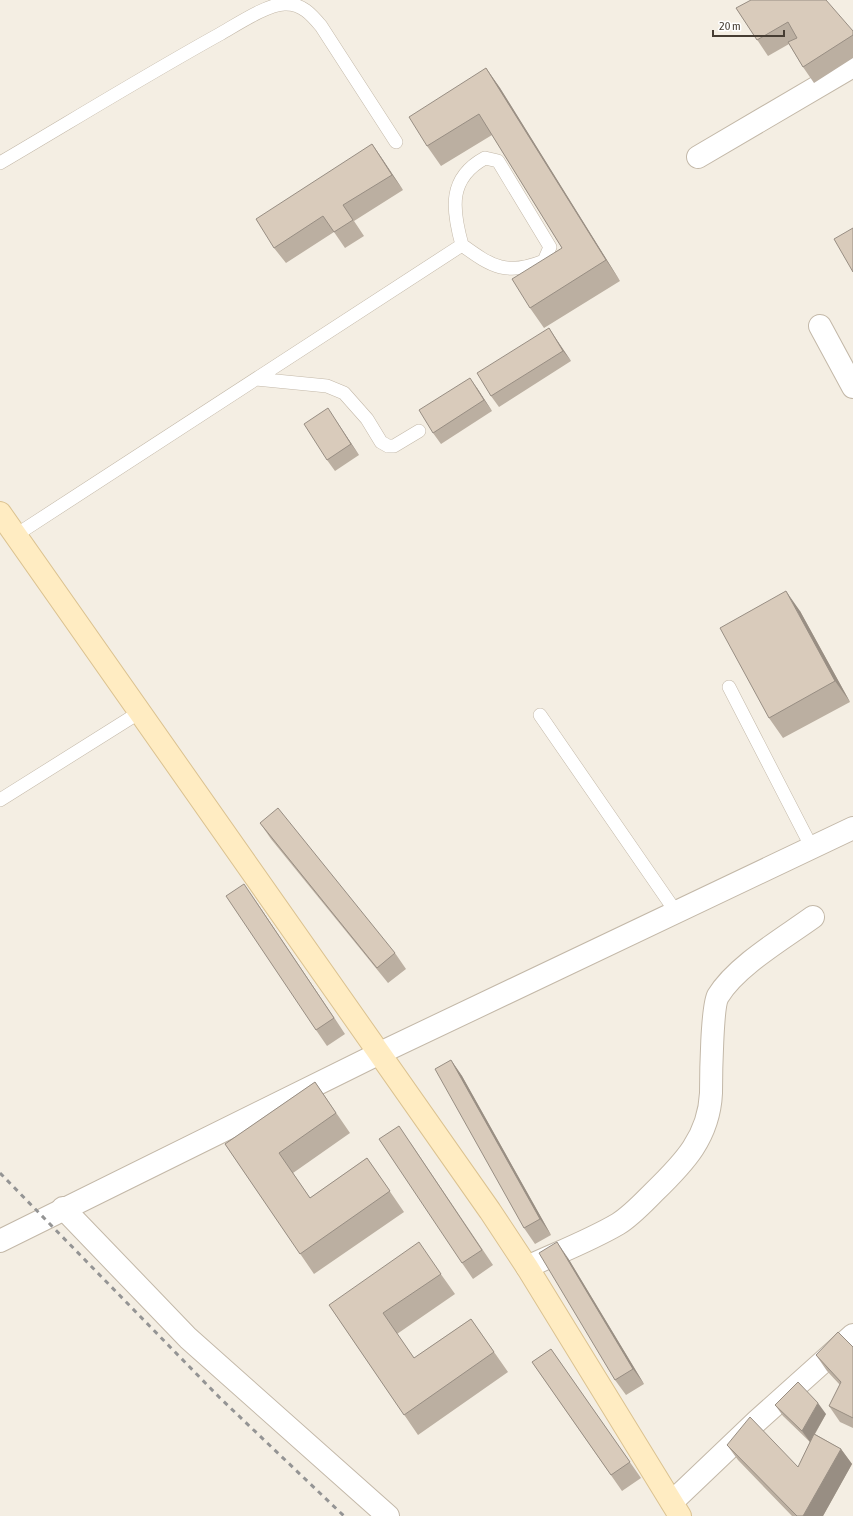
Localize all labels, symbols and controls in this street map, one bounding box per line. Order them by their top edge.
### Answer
scale bar [713,12,784,38]
text: 20 m [719,19,741,33]

